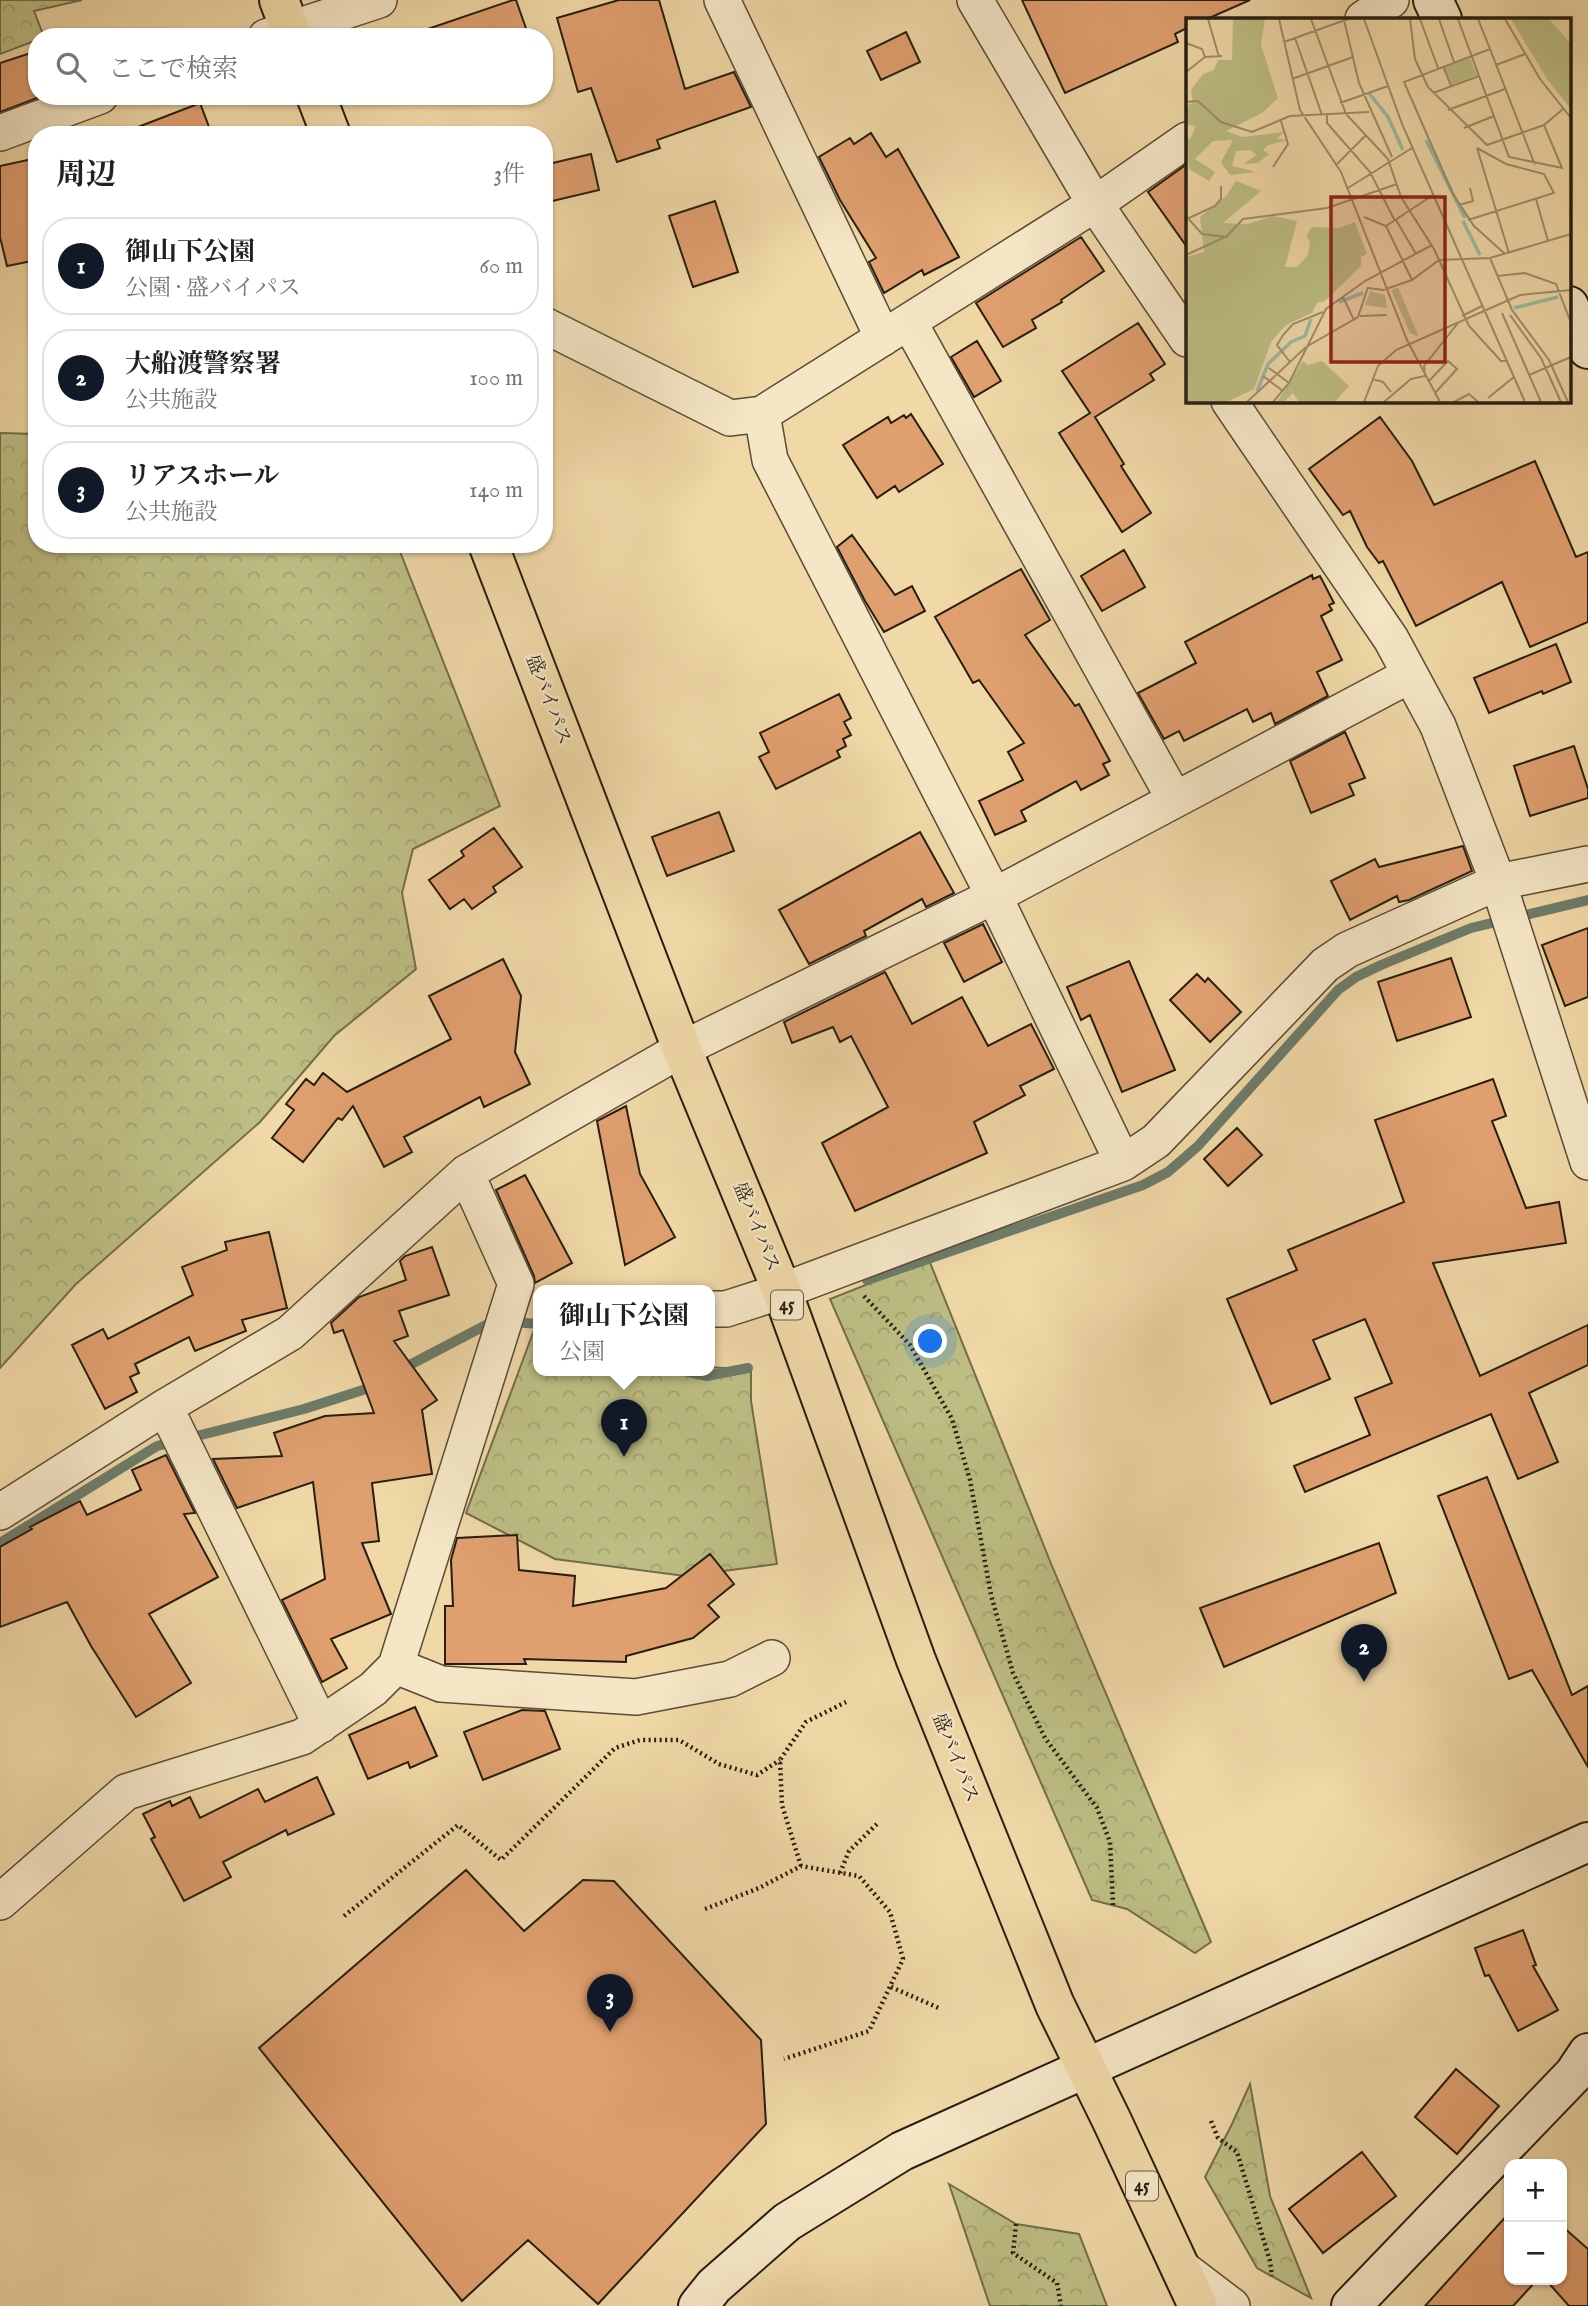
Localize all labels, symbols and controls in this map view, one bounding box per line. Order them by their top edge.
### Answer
inset map [1186,18,1570,402]
search box [28,28,553,105]
icon: search [52,48,90,86]
text: ここで検索 [108,53,238,86]
text: 周辺 [56,157,116,195]
text: 3件 [493,160,525,189]
text: 御山下公園 [125,236,255,269]
text: 1 [77,252,85,281]
text: 60 m [479,252,523,281]
text: 公園 · 盛バイパス [125,274,301,303]
text: 大船渡警察署 [125,348,281,381]
text: 2 [76,364,86,393]
text: 100 m [469,364,523,393]
text: 公共施設 [125,386,217,415]
text: リアスホール [125,460,279,493]
text: 3 [77,476,85,505]
text: 140 m [469,476,523,505]
text: 公共施設 [125,498,217,527]
street label: 盛バイパス [520,652,576,748]
street label: 盛バイパス [727,1179,785,1275]
popup [533,1285,715,1376]
road number: 45 [771,1290,803,1320]
text: 御山下公園 [559,1300,689,1333]
your location [913,1324,947,1358]
text: 公園 [559,1338,605,1367]
pin: 1 [601,1399,647,1457]
pin: 2 [1341,1624,1387,1682]
street label: 盛バイパス [926,1710,984,1806]
pin: 3 [587,1974,633,2032]
map controls [1504,2159,1567,2285]
button: + [1504,2159,1567,2222]
road number: 45 [1126,2172,1158,2200]
button: − [1504,2222,1567,2285]

